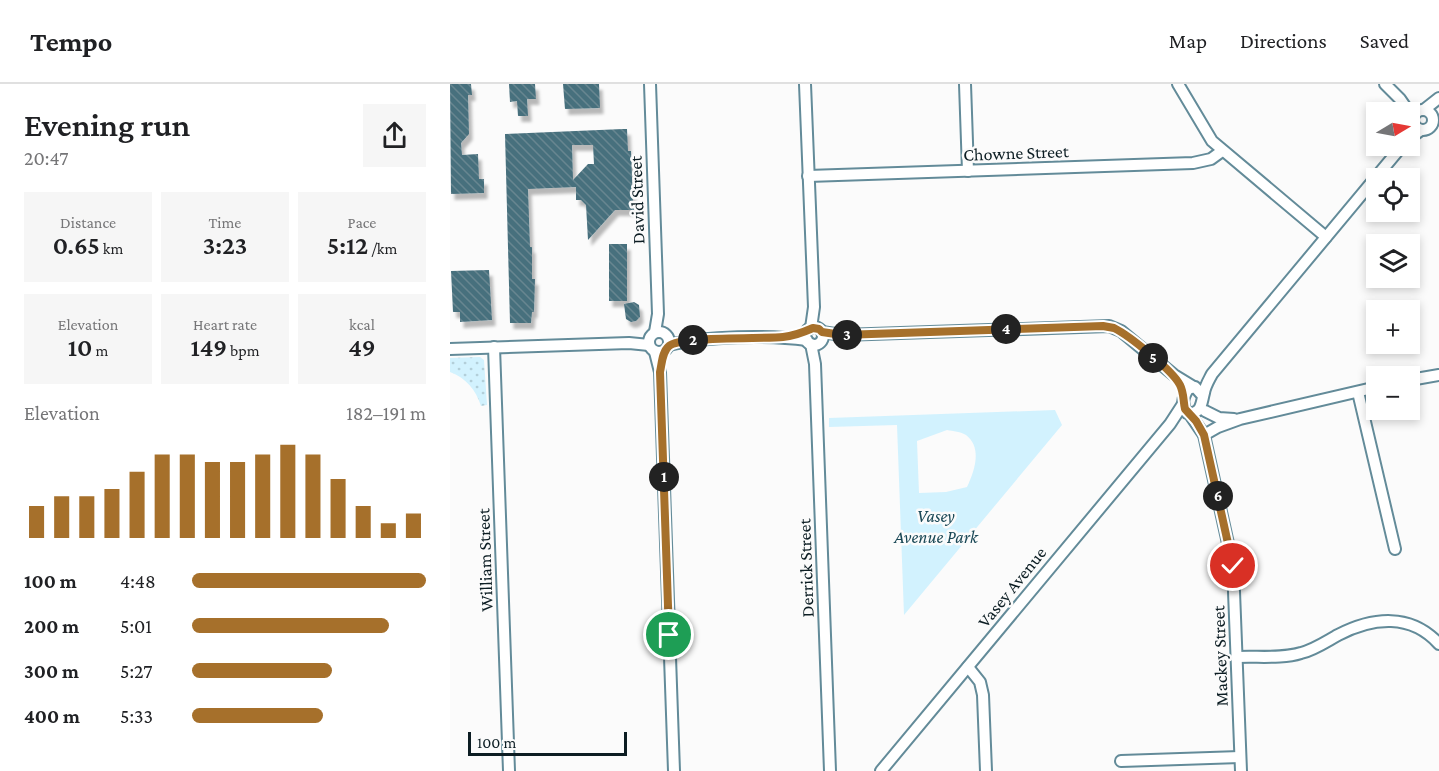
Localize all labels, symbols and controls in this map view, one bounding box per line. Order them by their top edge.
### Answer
text: Tempo [30,26,112,57]
text: Map [1169,29,1207,53]
text: Directions [1240,29,1327,53]
text: Saved [1360,29,1409,53]
north arrow [1366,102,1420,156]
map controls [1366,102,1420,420]
button: share [363,104,426,167]
text: Evening run [24,106,190,143]
street label: Chowne Street [963,141,1070,165]
text: 20:47 [24,147,68,169]
street label: David Street [625,154,649,244]
button: locate [1366,168,1420,222]
text: Distance [60,214,116,231]
text: Time [209,214,241,231]
text: Pace [348,214,376,231]
text: 0.65 [53,231,100,260]
text: 3:23 [203,231,247,260]
text: 5:12 [327,231,368,260]
button: layers [1366,234,1420,288]
text: km [100,240,123,257]
text: /km [368,240,397,257]
button: + [1366,300,1420,354]
pin: 4 [991,314,1021,344]
text: Elevation [58,316,118,333]
text: Heart rate [193,316,257,333]
text: kcal [349,316,375,333]
pin: 3 [832,320,862,350]
text: 4 [1002,320,1010,337]
pin: 2 [678,325,708,355]
text: 3 [843,326,851,343]
text: 2 [689,331,697,348]
text: 10 [68,333,92,362]
text: 149 [190,333,227,362]
text: 49 [348,333,376,362]
text: m [92,342,108,359]
text: bpm [227,342,260,359]
pin: 5 [1138,343,1168,373]
text: 5 [1149,349,1157,366]
button: − [1366,366,1420,420]
text: Elevation [24,402,100,424]
text: 182–191 m [346,402,426,424]
pin: 1 [649,462,679,492]
text: 1 [661,468,667,485]
pin: 6 [1203,481,1233,511]
text: 6 [1214,487,1222,504]
park label: Vasey Avenue Park [893,506,979,547]
street label: William Street [473,507,497,612]
street label: Derrick Street [794,517,818,618]
pin [1207,540,1258,591]
street label: Vasey Avenue [974,543,1050,631]
icon: check [1216,549,1249,582]
text: 100 m [24,570,77,592]
text: 4:48 [120,570,156,592]
street label: Mackey Street [1208,604,1232,707]
pin [643,609,694,660]
text: 200 m [24,615,79,637]
text: 5:01 [120,615,152,637]
icon: arrive [652,618,685,651]
text: 300 m [24,660,79,682]
text: 5:27 [120,660,152,682]
text: 400 m [24,705,80,727]
text: 5:33 [120,705,153,727]
scale bar [468,729,627,756]
text: 100 m [477,734,516,751]

